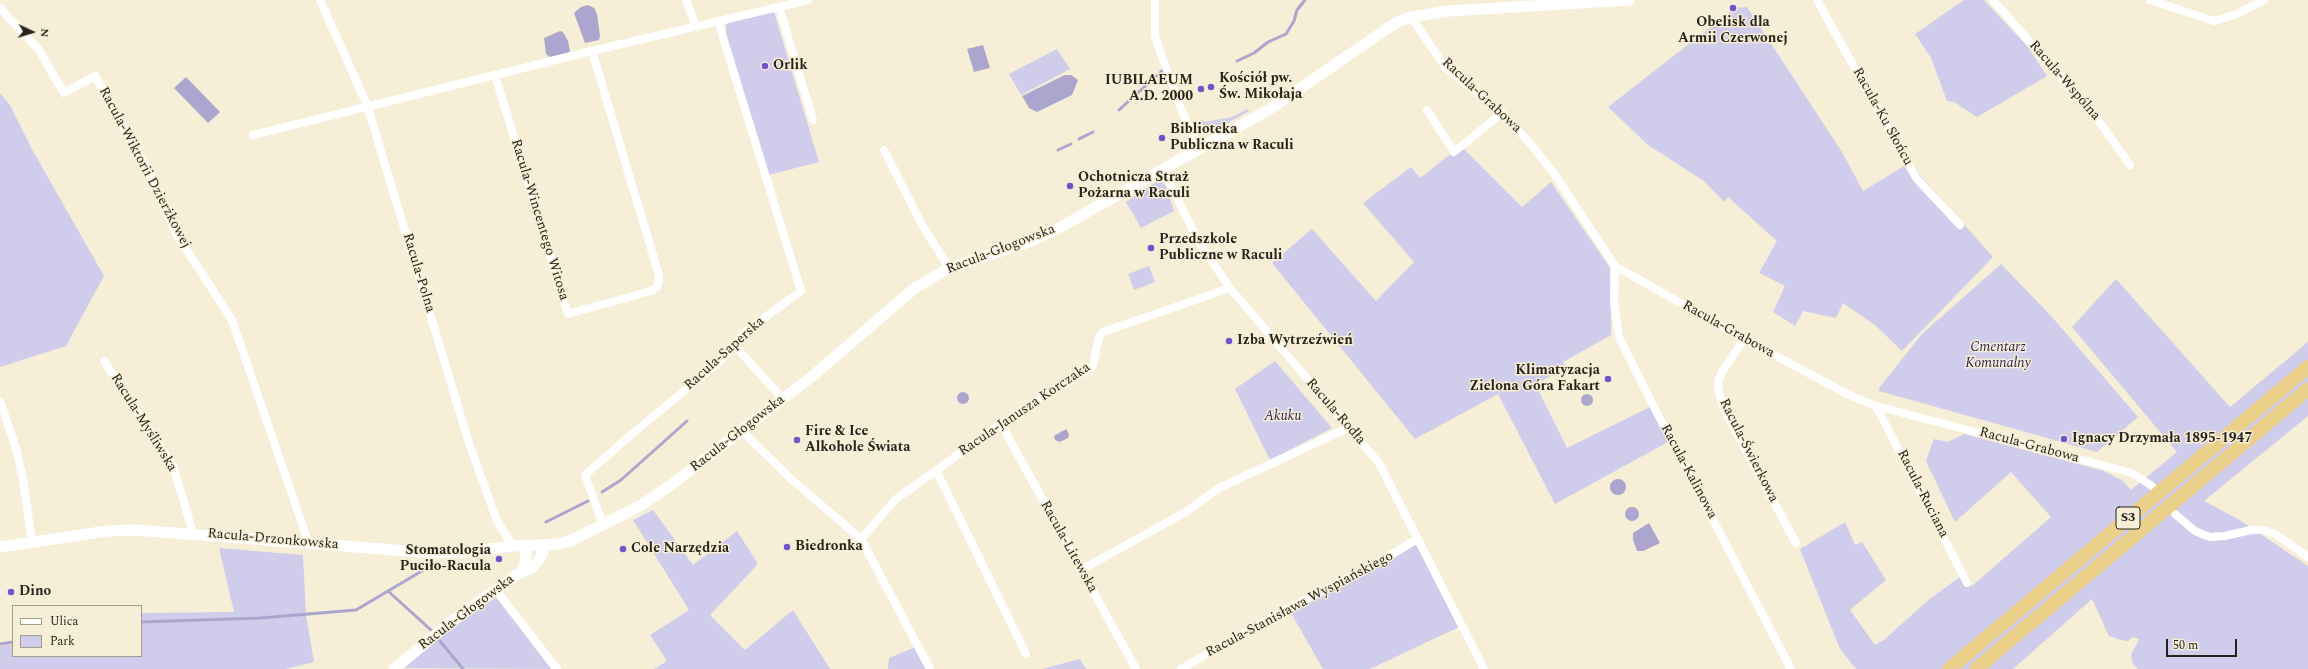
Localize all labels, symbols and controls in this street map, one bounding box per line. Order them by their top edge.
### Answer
marker: Obelisk dla Armii Czerwonej [1728,3,1738,13]
north arrow [12,12,52,52]
place label: Obelisk dla Armii Czerwonej [1678,15,1788,48]
text: N [36,28,53,38]
street label: Racula-Wspólna [2025,38,2103,124]
street label: Racula-Grabowa [1438,55,1524,137]
place label: Orlik [773,58,808,74]
marker: Orlik [760,61,770,71]
street label: Racula-Ku Słońcu [1848,65,1916,169]
place label: Kościół pw. Św. Mikołaja [1219,71,1302,104]
place label: IUBILAEUM A.D. 2000 [1105,73,1193,106]
marker: Kościół pw. Św. Mikołaja [1206,82,1216,92]
marker: IUBILAEUM A.D. 2000 [1196,84,1206,94]
street label: Racula-Wiktorii Dzierżkowej [94,85,194,251]
place label: Biblioteka Publiczna w Raculi [1170,122,1294,154]
marker: Biblioteka Publiczna w Raculi [1157,133,1167,143]
street label: Racula-Wincentego Witosa [506,137,572,303]
place label: Ochotnicza Straż Pożarna w Raculi [1078,170,1190,202]
marker: Ochotnicza Straż Pożarna w Raculi [1065,181,1075,191]
street label: Racula-Głogowska [944,222,1058,278]
street label: Racula-Polna [398,231,438,315]
place label: Przedszkole Publiczne w Raculi [1159,232,1282,264]
marker: Przedszkole Publiczne w Raculi [1146,243,1156,253]
street label: Racula-Grabowa [1679,298,1777,362]
street label: Racula-Saperska [681,314,769,394]
place label: Izba Wytrzeźwień [1237,333,1353,349]
marker: Izba Wytrzeźwień [1224,336,1234,346]
park label: Cmentarz Komunalny [1965,340,2031,372]
street label: Racula-Janusza Korczaka [956,360,1094,460]
place label: Klimatyzacja Zielona Góra Fakart [1469,363,1600,396]
street label: Racula-Myśliwska [106,371,180,475]
marker: Klimatyzacja Zielona Góra Fakart [1603,374,1613,384]
street label: Racula-Rodła [1302,375,1368,449]
street label: Racula-Głogowska [687,392,789,476]
street label: Racula-Świerkowa [1715,396,1781,506]
park label: Akuku [1264,409,1302,425]
street label: Racula-Kalinowa [1656,422,1720,522]
place label: Fire & Ice Alkohole Świata [805,424,910,456]
street label: Racula-Grabowa [1977,425,2081,467]
place label: Ignacy Drzymała 1895-1947 [2072,431,2252,447]
marker: Ignacy Drzymała 1895-1947 [2059,434,2069,444]
marker: Fire & Ice Alkohole Świata [792,435,802,445]
street label: Racula-Ruciana [1893,447,1951,541]
street label: Racula-Litewska [1036,498,1100,596]
road number: S3 [2116,507,2140,529]
street label: Racula-Drzonkowska [207,526,339,554]
place label: Biedronka [795,539,863,555]
place label: Cole Narzędzia [631,541,729,557]
marker: Biedronka [782,542,792,552]
place label: Stomatologia Puciło-Racula [400,543,491,576]
marker: Cole Narzędzia [618,544,628,554]
street label: Racula-Stanisława Wyspiańskiego [1203,548,1397,662]
marker: Stomatologia Puciło-Racula [494,554,504,564]
street label: Racula-Głogowska [416,572,518,654]
place label: Dino [19,584,51,600]
marker: Dino [6,587,16,597]
legend [12,605,142,657]
text: Ulica [50,612,79,631]
scale bar [2168,631,2239,657]
text: Park [50,632,75,651]
text: 50 m [2173,636,2198,655]

